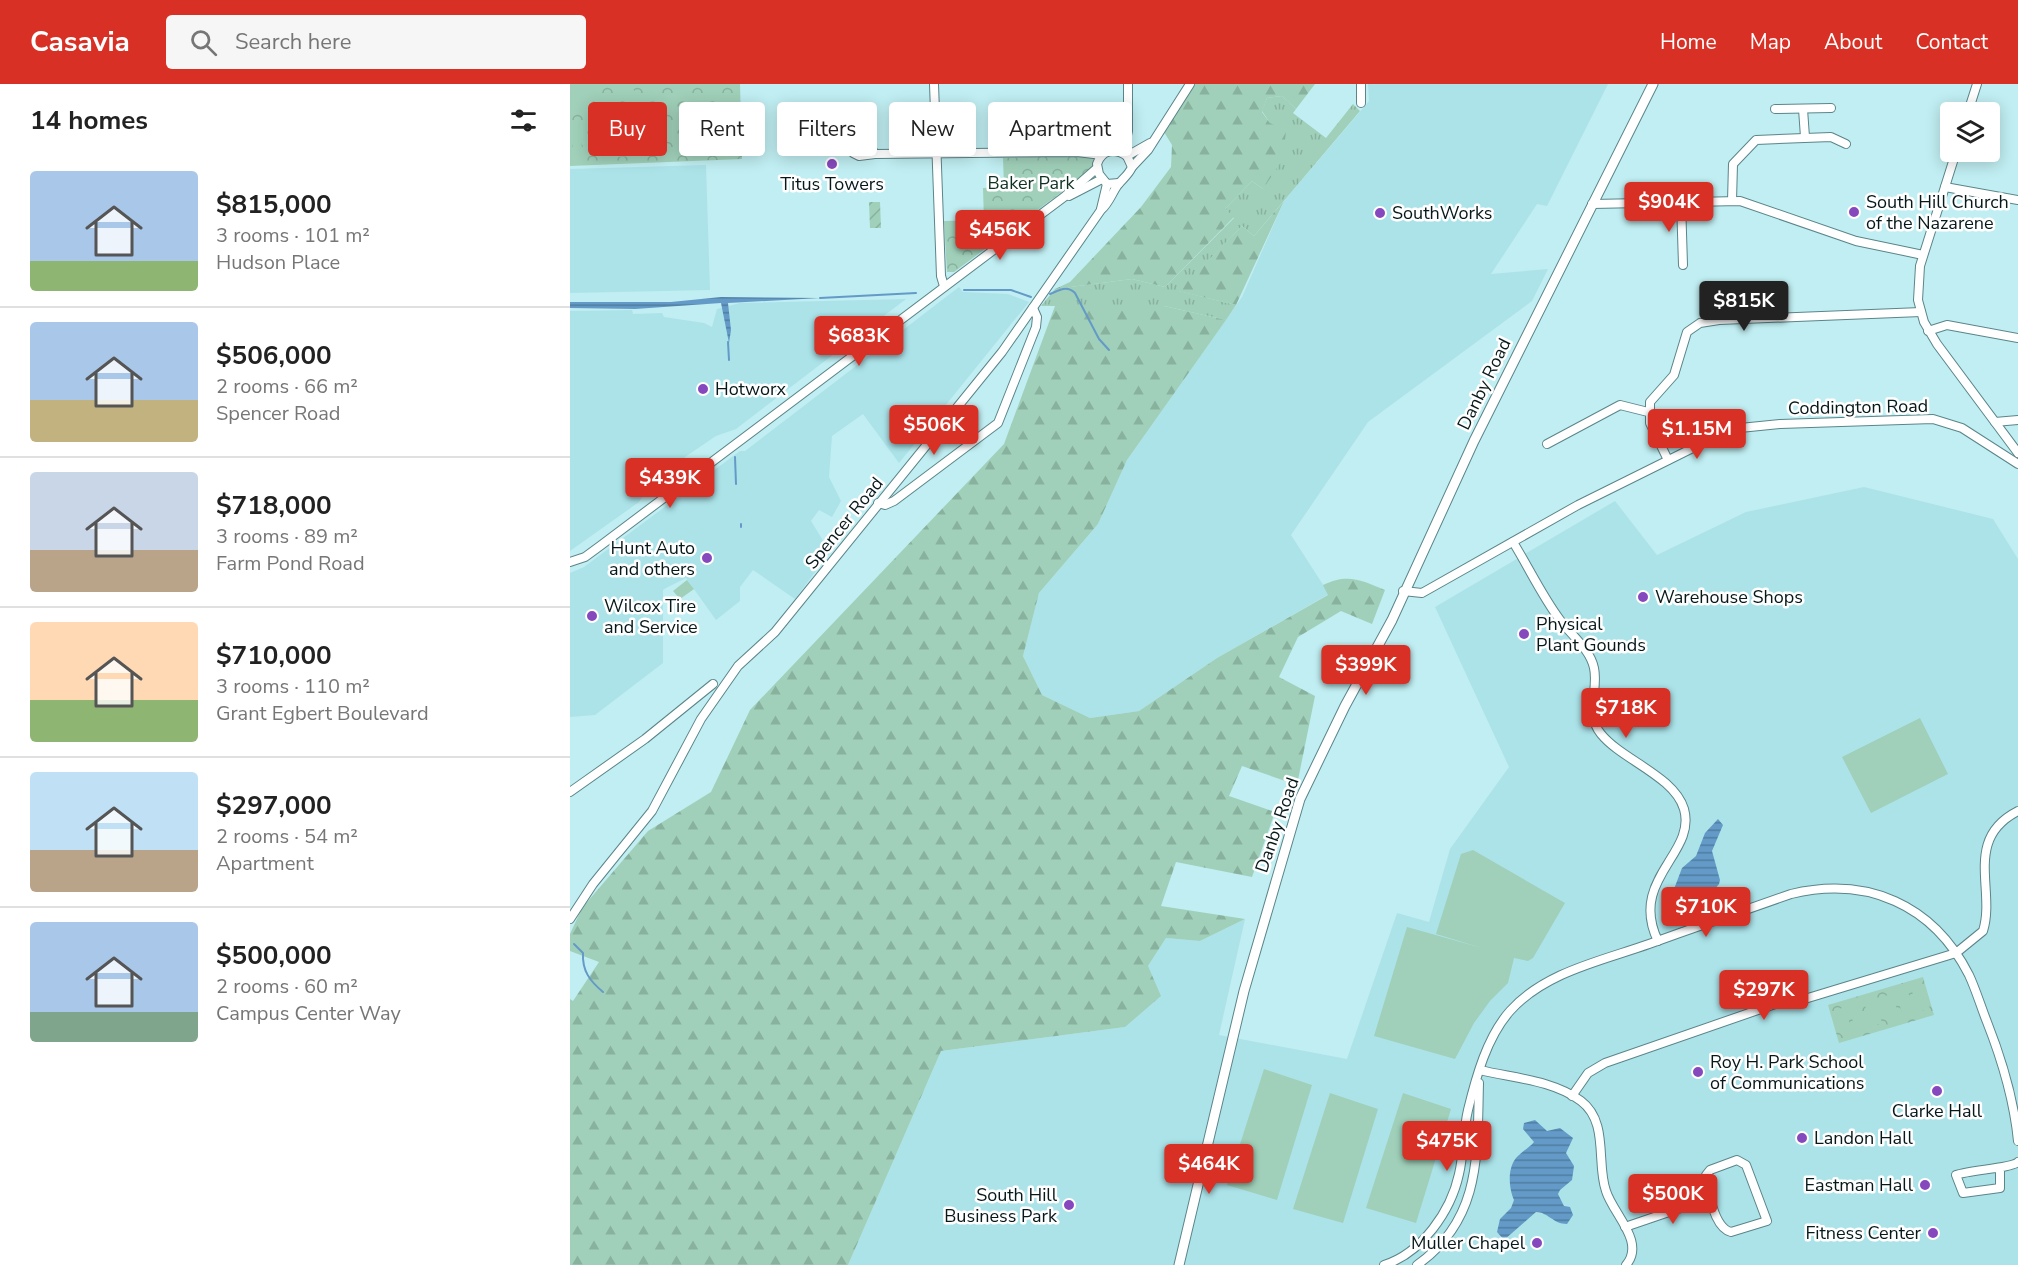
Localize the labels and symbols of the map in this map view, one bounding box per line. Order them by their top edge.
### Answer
marker: Titus Towers [825,157,839,171]
park label: Baker Park [987,171,1076,195]
place label: Titus Towers [780,172,884,196]
pin: $904K [1627,182,1711,233]
place label: South Hill Church of the Nazarene [1866,190,2009,235]
place label: SouthWorks [1392,201,1492,225]
marker: South Hill Church of the Nazarene [1847,205,1861,219]
marker: SouthWorks [1373,206,1387,220]
pin: $456K [958,210,1042,261]
pin: $815K [1702,281,1786,332]
pin: $683K [817,316,901,367]
street label: Danby Road [1451,334,1517,434]
place label: Hotworx [715,377,787,401]
marker: Hotworx [696,382,710,396]
street label: Coddington Road [1788,394,1928,420]
pin: $506K [892,405,976,456]
pin: $1.15M [1648,409,1746,460]
pin: $439K [628,458,712,509]
street label: Spencer Road [799,472,889,574]
place label: Hunt Auto and others [609,536,695,581]
marker: Hunt Auto and others [700,551,714,565]
place label: Warehouse Shops [1655,585,1803,609]
marker: Warehouse Shops [1636,590,1650,604]
place label: Wilcox Tire and Service [604,594,698,639]
marker: Wilcox Tire and Service [585,609,599,623]
place label: Physical Plant Gounds [1536,612,1646,657]
marker: Physical Plant Gounds [1517,627,1531,641]
pin: $399K [1324,645,1408,696]
pin: $718K [1584,688,1668,739]
street label: Danby Road [1249,774,1305,876]
pin: $710K [1664,887,1748,938]
pin: $297K [1722,970,1806,1021]
place label: Roy H. Park School of Communications [1710,1050,1865,1095]
marker: Roy H. Park School of Communications [1691,1065,1705,1079]
marker: Clarke Hall [1930,1084,1944,1098]
place label: Clarke Hall [1892,1099,1983,1123]
pin: $475K [1405,1121,1489,1172]
place label: Landon Hall [1814,1126,1913,1150]
marker: Landon Hall [1795,1131,1809,1145]
pin: $464K [1167,1144,1251,1195]
place label: Eastman Hall [1805,1173,1914,1197]
pin: $500K [1631,1174,1715,1225]
marker: Eastman Hall [1918,1178,1932,1192]
place label: South Hill Business Park [944,1183,1058,1228]
marker: South Hill Business Park [1062,1198,1076,1212]
place label: Fitness Center [1805,1221,1922,1245]
marker: Fitness Center [1926,1226,1940,1240]
place label: Muller Chapel [1411,1231,1526,1255]
marker: Muller Chapel [1530,1236,1544,1250]

